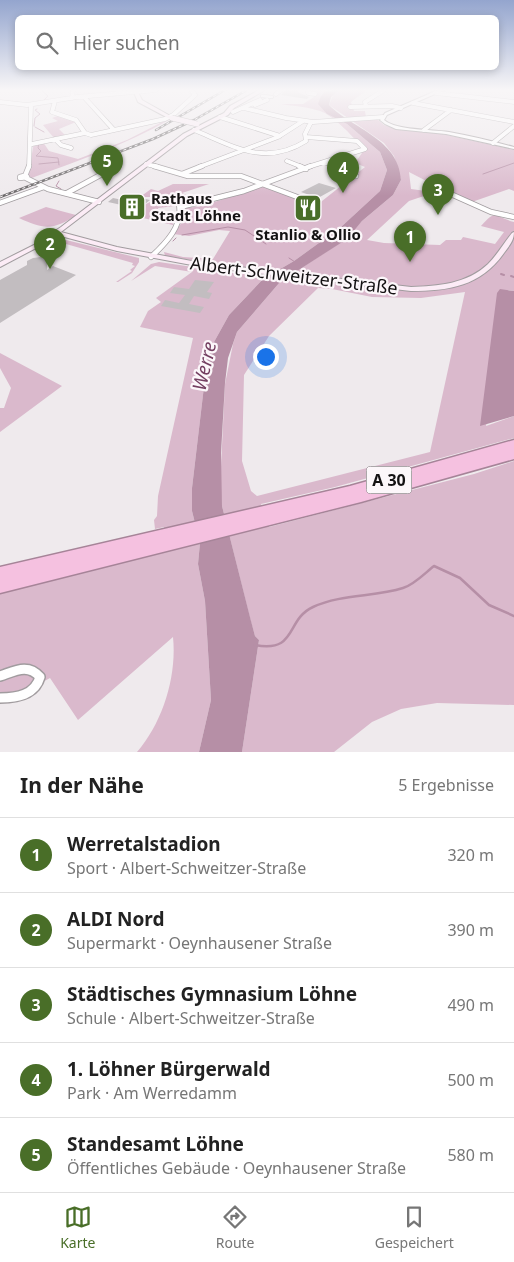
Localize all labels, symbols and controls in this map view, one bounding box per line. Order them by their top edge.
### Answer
search box [15,15,499,70]
icon: search [33,29,61,57]
text: Hier suchen [73,30,180,56]
pin: 5 [91,145,123,186]
pin: 4 [327,152,359,193]
pin: 3 [422,174,454,215]
place label: Rathaus Stadt Löhne [151,188,241,225]
building icon: Rathaus Stadt Löhne [117,192,147,222]
restaurant icon: Stanlio & Ollio [293,193,323,223]
pin: 1 [394,221,426,262]
place label: Stanlio & Ollio [255,224,361,244]
pin: 2 [34,228,66,269]
street label: Albert-Schweitzer-Straße [189,250,399,300]
water label: Werre [186,339,222,393]
your location [253,344,279,370]
road number: A 30 [366,466,412,494]
text: In der Nähe [20,771,144,799]
text: 5 Ergebnisse [398,774,494,796]
text: Werretalstadion [67,831,221,857]
text: 1 [31,844,41,866]
text: 320 m [447,844,494,866]
text: Sport · Albert-Schweitzer-Straße [67,857,306,879]
text: ALDI Nord [67,906,164,932]
text: 2 [31,919,41,941]
text: 390 m [447,919,494,941]
text: Supermarkt · Oeynhausener Straße [67,932,332,954]
text: Städtisches Gymnasium Löhne [67,981,357,1007]
text: 3 [31,994,41,1016]
text: 490 m [447,994,494,1016]
text: Schule · Albert-Schweitzer-Straße [67,1007,315,1029]
text: 1. Löhner Bürgerwald [67,1056,271,1082]
text: 4 [31,1069,41,1091]
text: 500 m [447,1069,494,1091]
text: Park · Am Werredamm [67,1082,237,1104]
text: Standesamt Löhne [67,1131,244,1157]
text: 5 [31,1144,41,1166]
text: 580 m [447,1144,494,1166]
text: Öffentliches Gebäude · Oeynhausener Straße [67,1157,406,1179]
tab: Karte [60,1203,95,1252]
tab: Route [216,1203,254,1252]
tab: Gespeichert [375,1203,454,1252]

